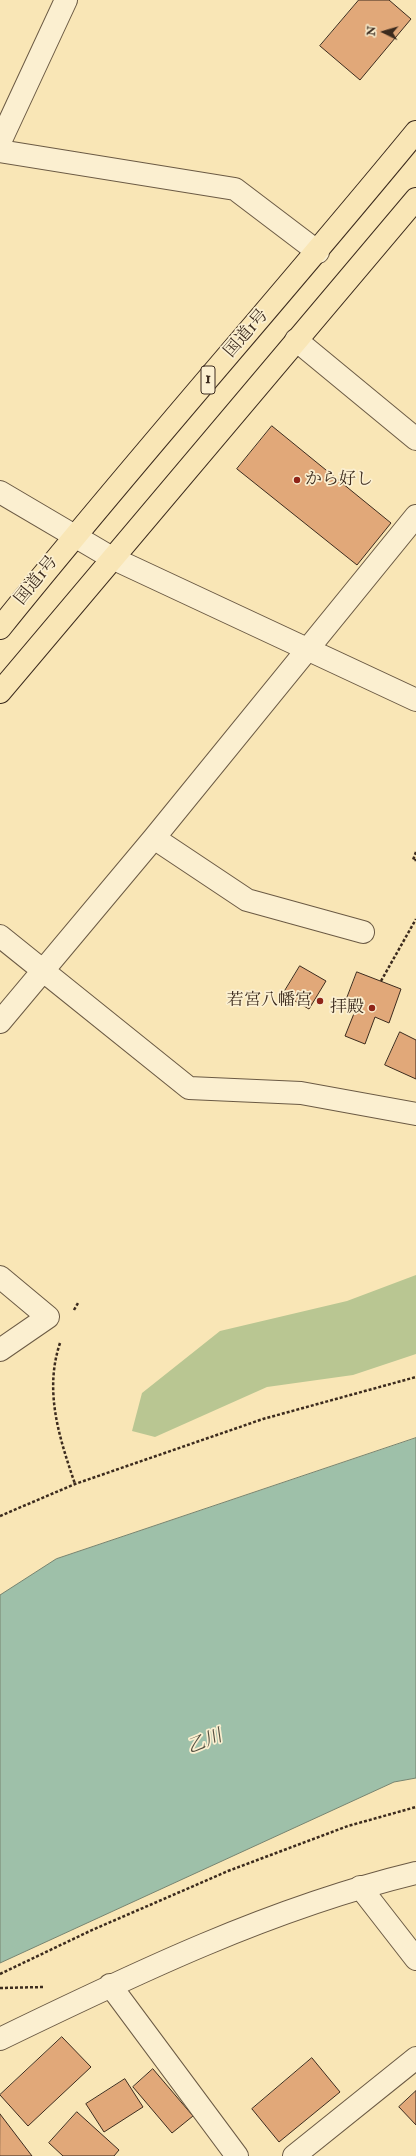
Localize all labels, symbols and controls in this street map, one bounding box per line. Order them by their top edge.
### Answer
north arrow [364,12,404,52]
text: N [365,25,378,36]
street label: 国道1号 [221,306,273,362]
road number: 1 [201,366,215,394]
place label: から好し [305,470,373,490]
marker: から好し [292,475,302,485]
street label: 国道1号 [11,552,63,610]
place label: 若宮八幡宮 [227,991,312,1011]
marker: 若宮八幡宮 [315,996,325,1006]
place label: 拝殿 [330,998,364,1018]
marker: 拝殿 [367,1003,377,1013]
water label: 乙川 [184,1726,226,1760]

